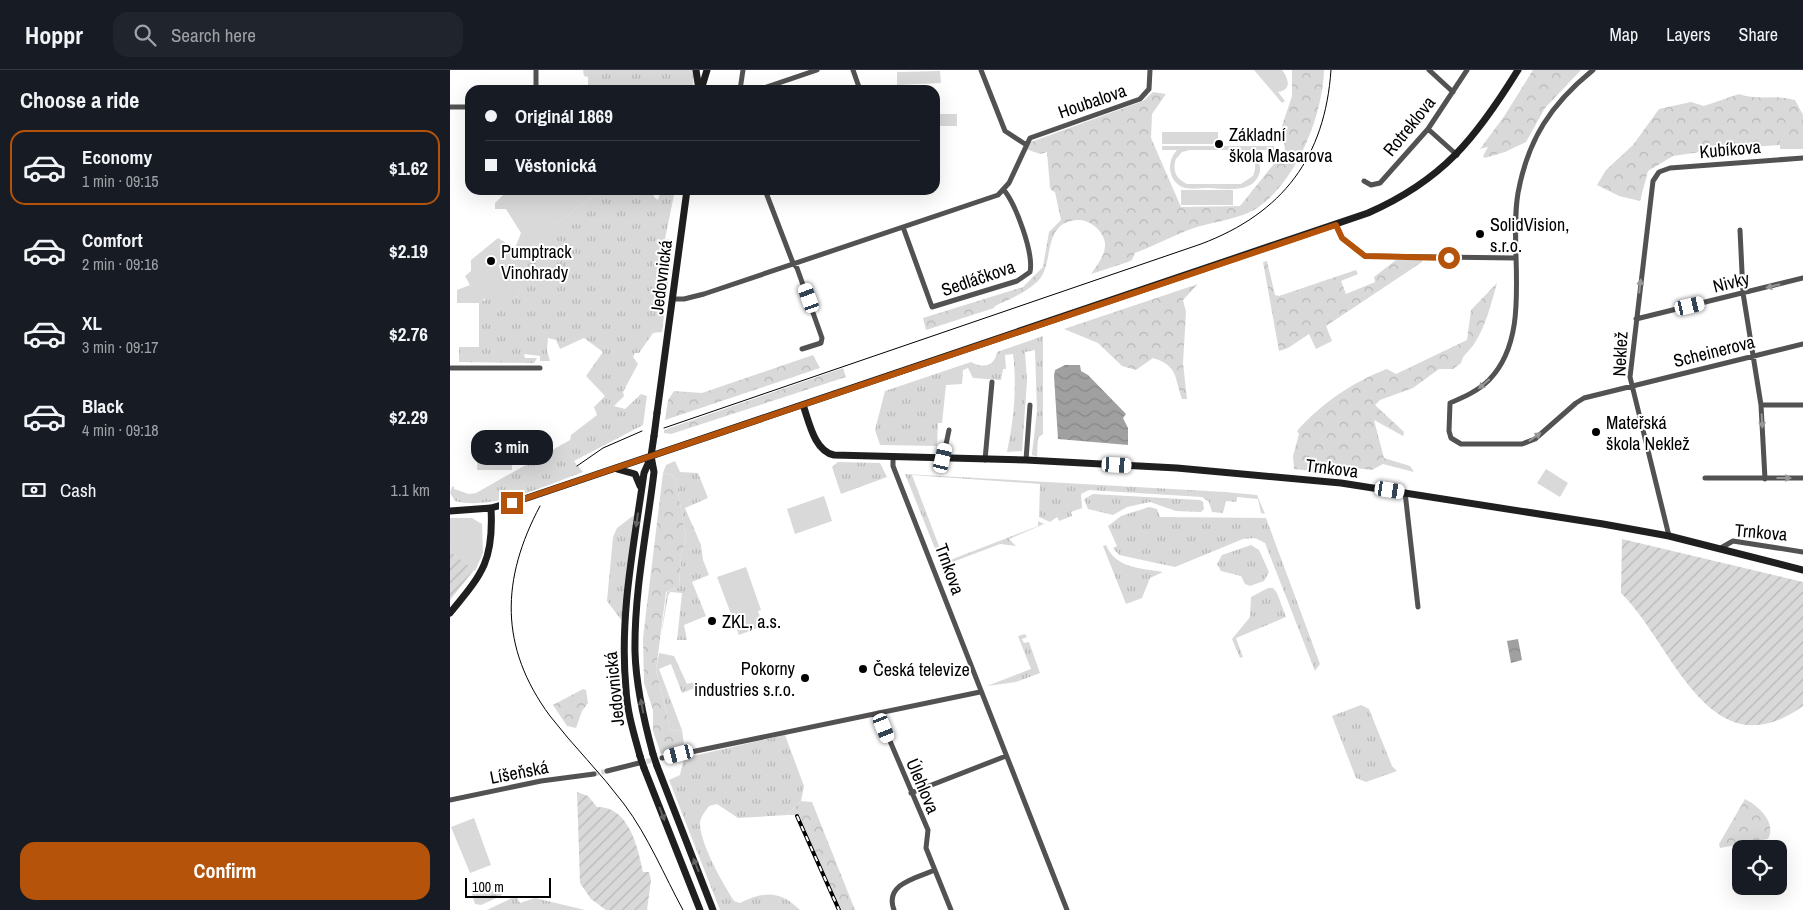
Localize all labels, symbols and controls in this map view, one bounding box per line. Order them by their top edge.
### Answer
search box [113,12,463,57]
text: Hoppr [25,19,83,51]
icon: search [131,21,159,49]
text: Search here [171,22,256,48]
text: Map [1610,22,1638,47]
text: Layers [1666,22,1711,47]
text: Share [1739,22,1778,47]
street label: Houbalova [1055,78,1129,124]
text: Choose a ride [20,85,139,115]
street label: Rotreklova [1377,91,1441,161]
text: Originál 1869 [515,103,613,129]
place label: Základní škola Masarova [1229,122,1332,168]
street label: Kubíkova [1698,134,1762,164]
marker: Základní škola Masarova [1213,138,1225,150]
text: Economy [82,144,152,170]
icon: car [22,145,67,190]
text: Věstonická [515,152,596,178]
text: $1.62 [389,155,428,181]
text: 1 min · 09:15 [82,170,159,192]
place label: SolidVision, s.r.o. [1490,212,1569,258]
text: Comfort [82,227,143,253]
icon: car [22,228,67,273]
marker: SolidVision, s.r.o. [1474,228,1486,240]
text: $2.19 [389,238,428,264]
street label: Jedovnická [644,238,678,316]
place label: Pumptrack Vinohrady [501,239,572,285]
route start [1438,247,1460,269]
text: 2 min · 09:16 [82,253,159,275]
street label: Sedláčkova [938,254,1018,302]
marker: Pumptrack Vinohrady [485,255,497,267]
street label: Nivky [1710,265,1753,299]
one-way arrow [1637,278,1645,294]
car [796,281,821,315]
one-way arrow [1766,282,1781,290]
car [1673,295,1706,317]
text: XL [82,310,102,336]
icon: car [22,311,67,356]
text: $2.76 [389,321,428,347]
street label: Scheinerova [1671,329,1757,373]
street label: Neklež [1606,331,1634,377]
text: 3 min · 09:17 [82,336,159,358]
one-way arrow [1478,378,1490,390]
text: Black [82,393,124,419]
icon: car [22,394,67,439]
text: $2.29 [389,404,428,430]
place label: Mateřská škola Neklež [1606,410,1690,456]
one-way arrow [1758,413,1766,429]
text: 4 min · 09:18 [82,419,159,441]
marker: Mateřská škola Neklež [1590,426,1602,438]
callout: 3 min [471,430,553,466]
one-way arrow [1528,432,1542,442]
text: 3 min [495,436,529,458]
car [932,442,953,474]
street label: Trnkova [1304,452,1360,484]
car [1101,457,1132,473]
one-way arrow [1776,474,1792,482]
icon: cash [20,476,48,504]
text: Cash [60,477,96,503]
text: 1.1 km [391,479,430,501]
car [1374,480,1405,500]
route end [501,492,523,514]
one-way arrow [633,513,641,529]
street label: Trnkova [1734,517,1788,547]
street label: Trnkova [929,540,971,598]
place label: ZKL, a.s. [722,609,781,634]
marker: ZKL, a.s. [706,615,718,627]
street label: Jedovnická [598,651,630,727]
place label: Pokorny industries s.r.o. [694,656,796,702]
place label: Česká televize [873,657,970,682]
marker: Česká televize [857,663,869,675]
marker: Pokorny industries s.r.o. [799,672,811,684]
one-way arrow [637,698,645,714]
car [871,711,896,745]
car [662,743,695,765]
street label: Líšeňská [488,754,550,790]
street label: Úlehlova [900,755,946,817]
one-way arrow [658,807,666,822]
map controls [1732,840,1787,895]
button: locate [1732,840,1787,895]
button: Confirm [20,842,430,900]
one-way arrow [691,858,699,872]
scale bar [465,875,551,898]
text: 100 m [472,878,504,896]

